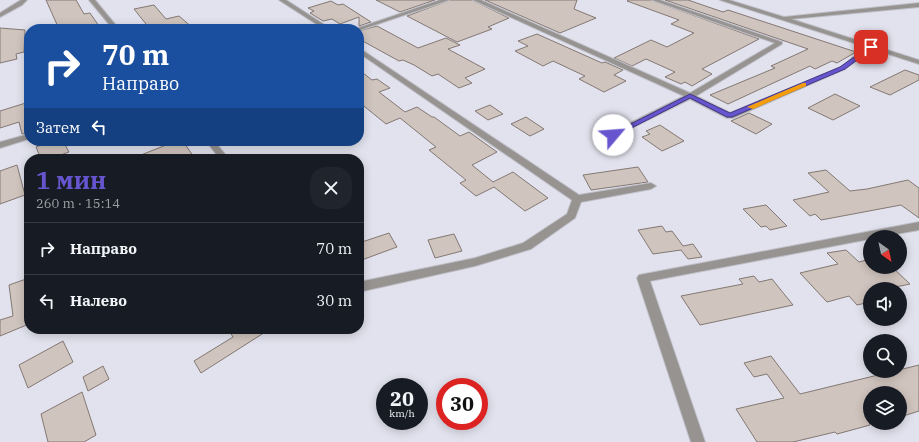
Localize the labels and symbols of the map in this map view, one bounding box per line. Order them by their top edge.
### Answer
pin [854,30,888,64]
position arrow [592,114,634,156]
north arrow [863,230,907,274]
speed limit sign: 30 [436,378,488,430]

